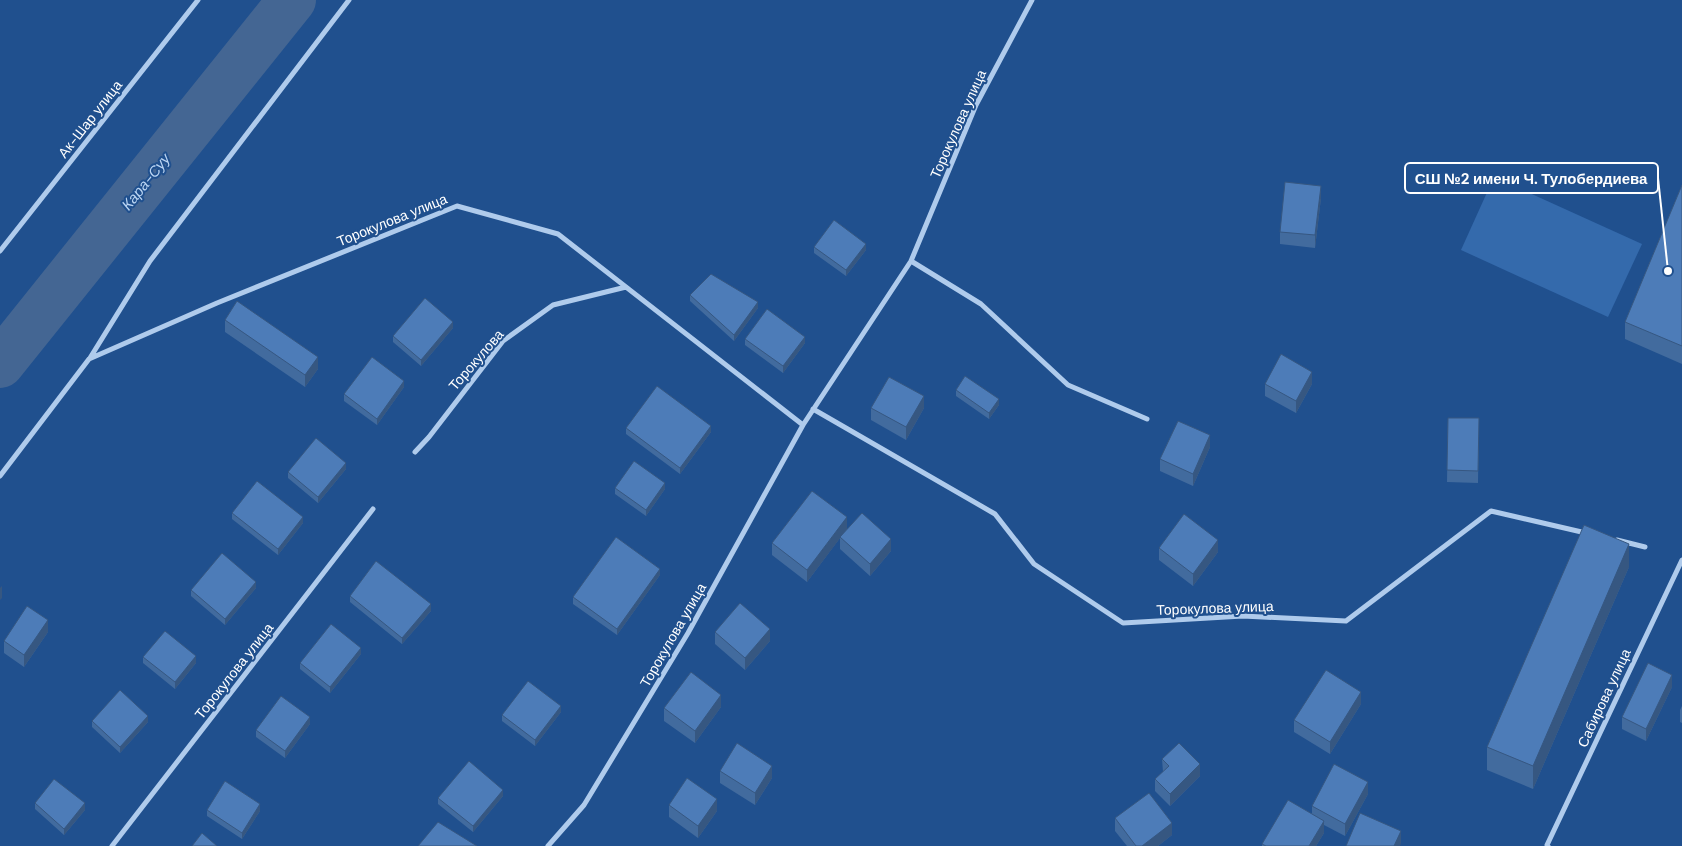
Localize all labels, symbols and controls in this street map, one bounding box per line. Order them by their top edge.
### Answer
street label: Торокулова улица [926,67,990,181]
street label: Ак-Шар улица [54,76,126,161]
water label: Кара-Суу [117,148,176,214]
callout: СШ №2 имени Ч. Тулобердиева [1405,163,1658,193]
text: СШ №2 имени Ч. Тулобердиева [1415,169,1648,189]
street label: Торокулова улица [334,190,450,250]
street label: Торокулова [445,326,508,394]
street label: Торокулова улица [636,580,710,690]
street label: Торокулова улица [1156,597,1274,619]
street label: Торокулова улица [191,619,277,723]
street label: Сабирова улица [1573,646,1635,750]

